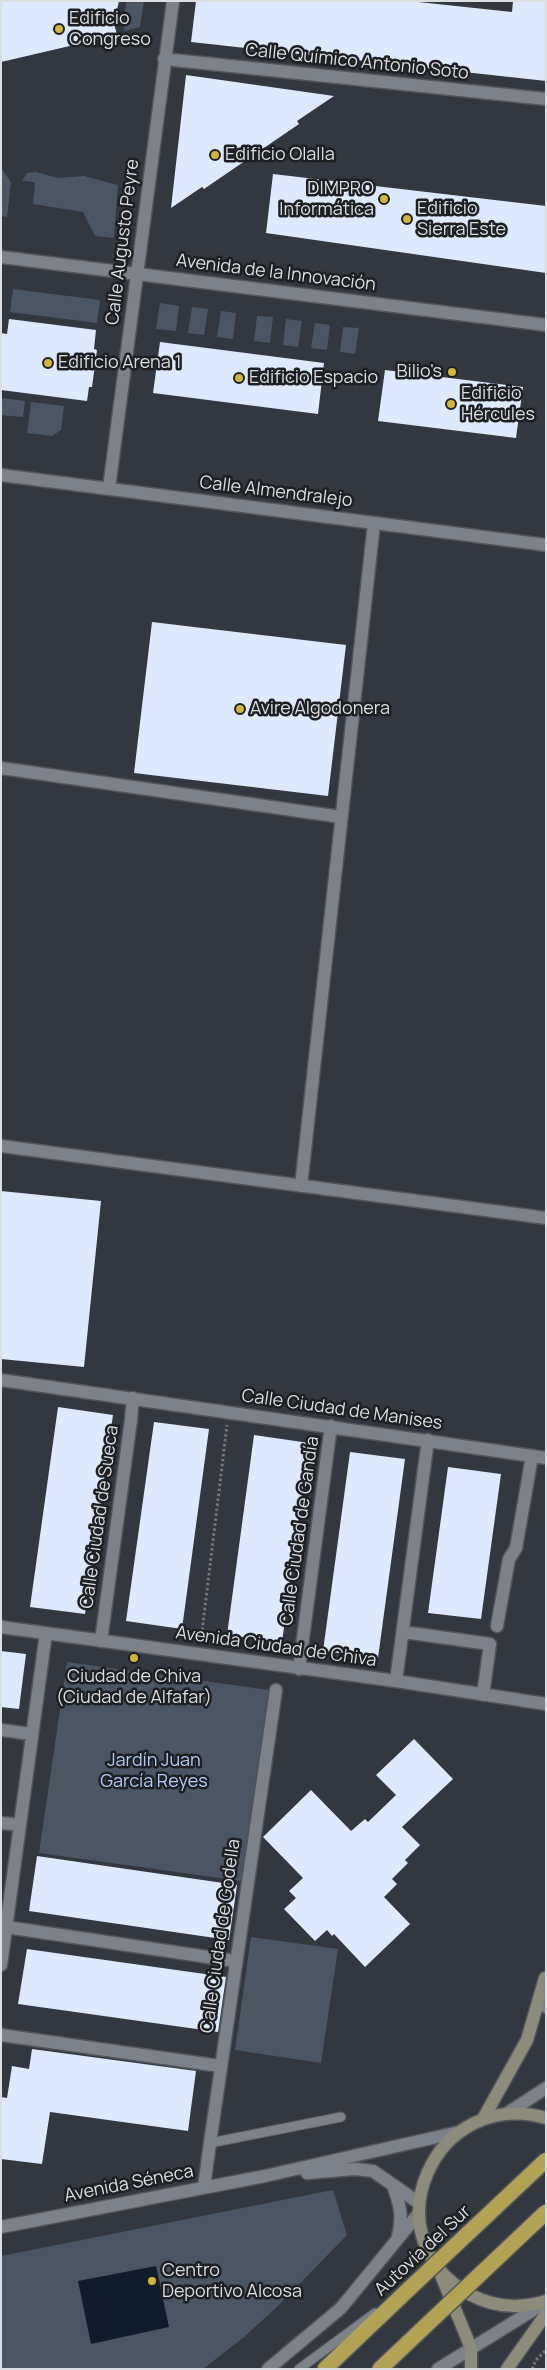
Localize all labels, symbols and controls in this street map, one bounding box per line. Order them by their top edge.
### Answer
place label: Edificio Congreso [69,8,151,50]
marker: Edificio Congreso [53,23,65,35]
street label: Calle Químico Antonio Soto [244,40,470,84]
place label: Edificio Olalla [225,144,335,166]
marker: Edificio Olalla [209,149,221,161]
street label: Calle Augusto Peyre [102,158,144,326]
place label: DIMPRO Informática [279,178,374,220]
marker: DIMPRO Informática [378,193,390,205]
place label: Edificio Sierra Este [417,198,506,240]
marker: Edificio Sierra Este [401,213,413,225]
street label: Avenida de la Innovación [175,250,377,296]
place label: Edificio Arena 1 [58,352,181,374]
marker: Edificio Arena 1 [42,357,54,369]
place label: Bilio's [396,361,442,383]
marker: Bilio's [446,366,458,378]
place label: Edificio Espacio [249,367,378,389]
marker: Edificio Espacio [233,372,245,384]
place label: Edificio Hércules [461,383,535,426]
marker: Edificio Hércules [445,398,457,410]
street label: Calle Almendralejo [198,472,354,512]
place label: Avire Algodonera [250,698,390,720]
marker: Avire Algodonera [234,703,246,715]
street label: Calle Ciudad de Manises [240,1385,444,1435]
street label: Calle Ciudad de Sueca [76,1424,124,1610]
street label: Calle Ciudad de Gandía [276,1435,324,1627]
street label: Avenida Ciudad de Chiva [174,1622,378,1672]
marker: Ciudad de Chiva (Ciudad de Alfafar) [128,1652,140,1664]
place label: Ciudad de Chiva (Ciudad de Alfafar) [56,1666,212,1708]
park label: Jardín Juan García Reyes [100,1750,208,1792]
street label: Calle Ciudad de Godella [197,1838,245,2034]
street label: Avenida Séneca [63,2161,195,2207]
street label: Autovía del Sur [370,2201,476,2301]
place label: Centro Deportivo Alcosa [162,2260,302,2302]
marker: Centro Deportivo Alcosa [146,2275,158,2287]

